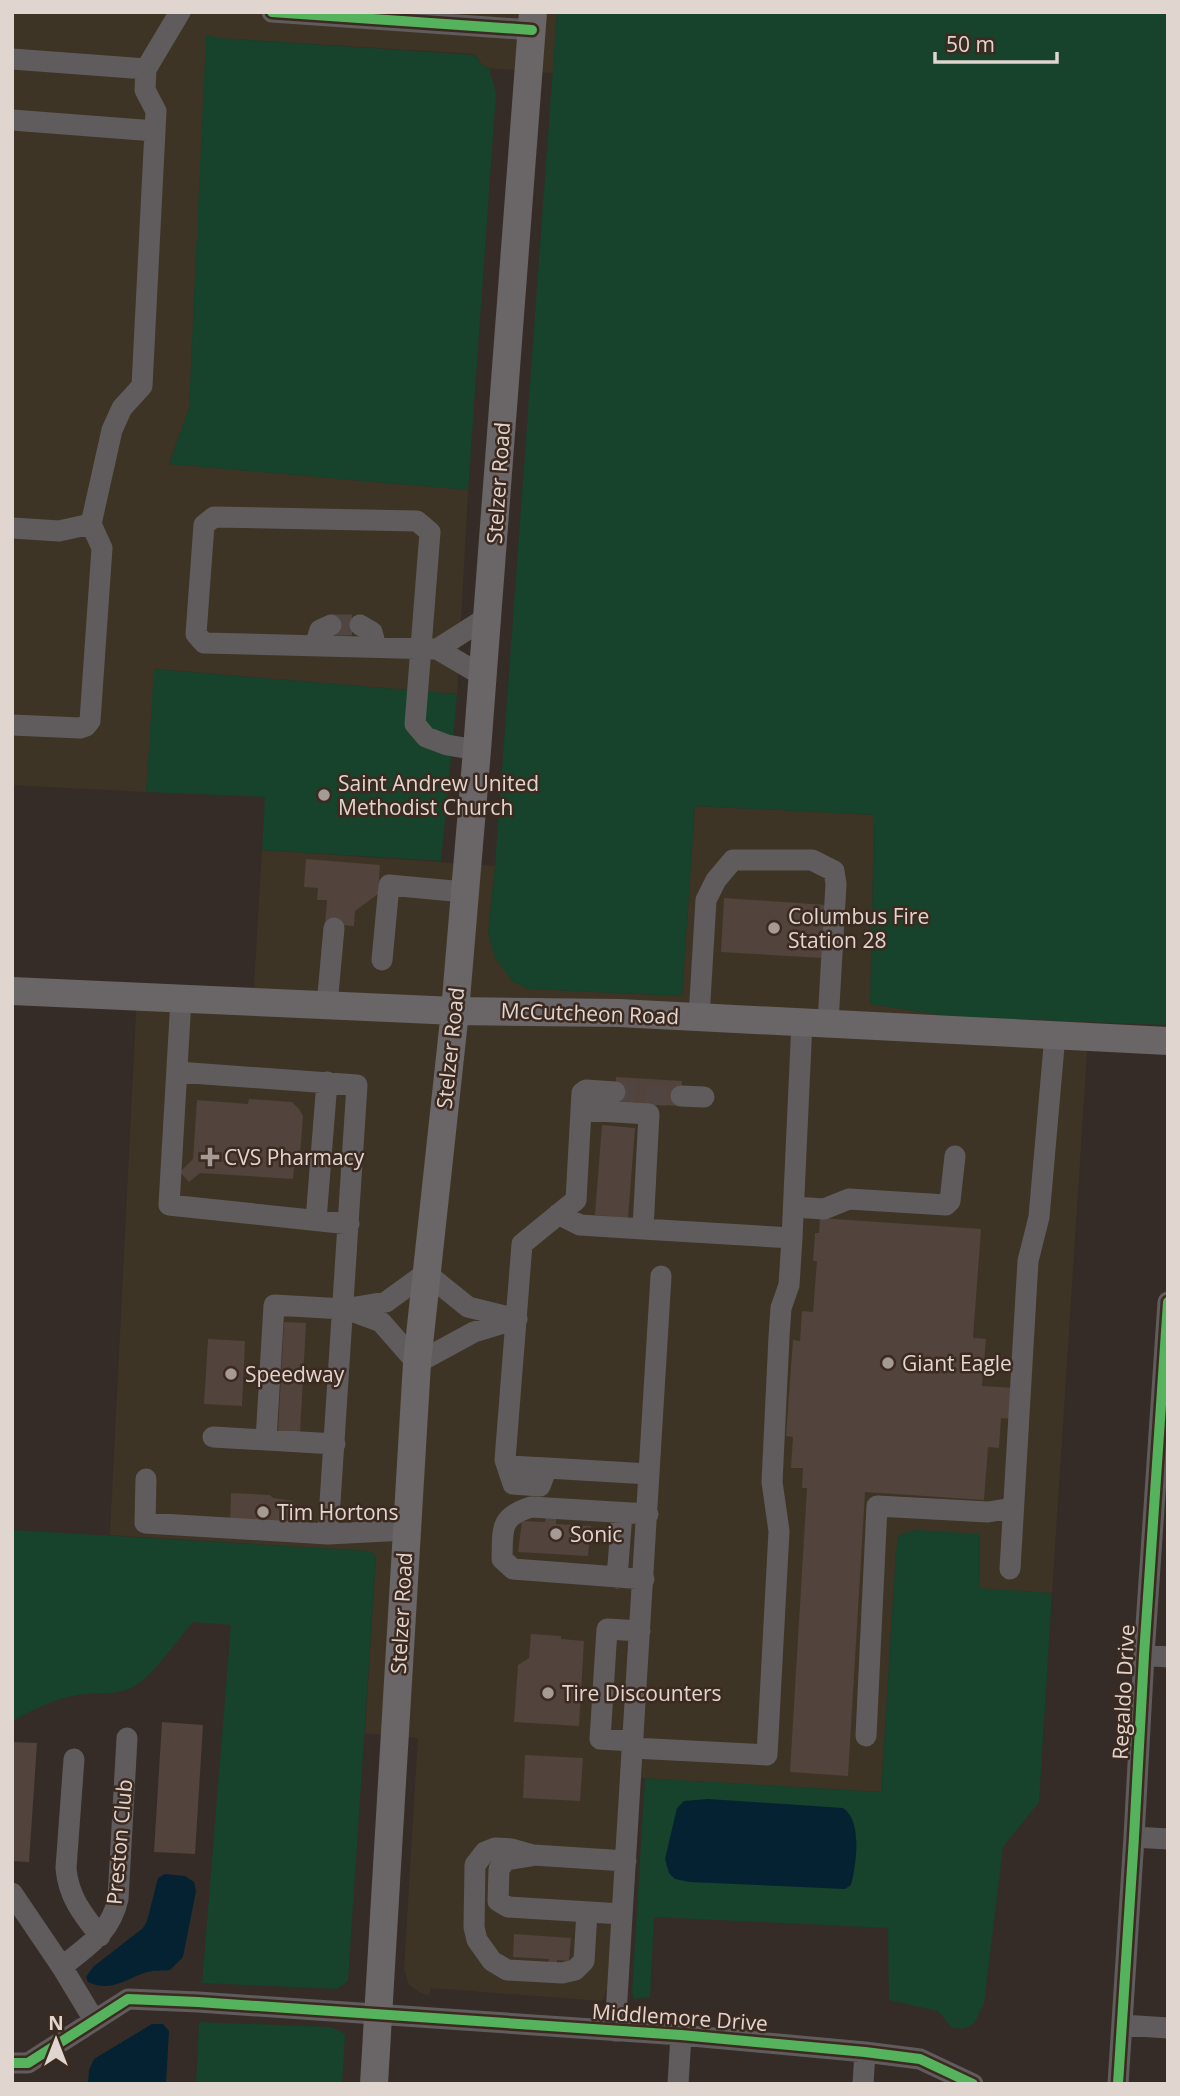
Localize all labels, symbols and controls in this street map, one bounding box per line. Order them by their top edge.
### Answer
scale bar [935,21,1058,65]
text: 50 m [946,30,995,58]
street label: Stelzer Road [480,421,516,545]
place label: Saint Andrew United Methodist Church [338,769,539,821]
marker: Saint Andrew United Methodist Church [316,787,332,803]
place label: Columbus Fire Station 28 [788,902,929,954]
marker: Columbus Fire Station 28 [766,920,782,936]
street label: Stelzer Road [430,986,470,1110]
street label: McCutcheon Road [500,996,680,1030]
place label: CVS Pharmacy [224,1143,365,1171]
marker: CVS Pharmacy [202,1149,218,1165]
place label: Giant Eagle [902,1349,1012,1377]
marker: Giant Eagle [880,1355,896,1371]
place label: Speedway [245,1360,345,1388]
marker: Speedway [223,1366,239,1382]
place label: Tim Hortons [277,1498,398,1526]
marker: Tim Hortons [255,1504,271,1520]
place label: Sonic [570,1520,622,1548]
marker: Sonic [548,1526,564,1542]
street label: Stelzer Road [384,1551,418,1675]
street label: Regaldo Drive [1105,1624,1141,1760]
place label: Tire Discounters [562,1679,722,1707]
marker: Tire Discounters [540,1685,556,1701]
street label: Preston Club [100,1778,138,1906]
street label: Middlemore Drive [591,1997,769,2037]
north arrow [21,2005,91,2075]
text: N [48,2010,64,2036]

